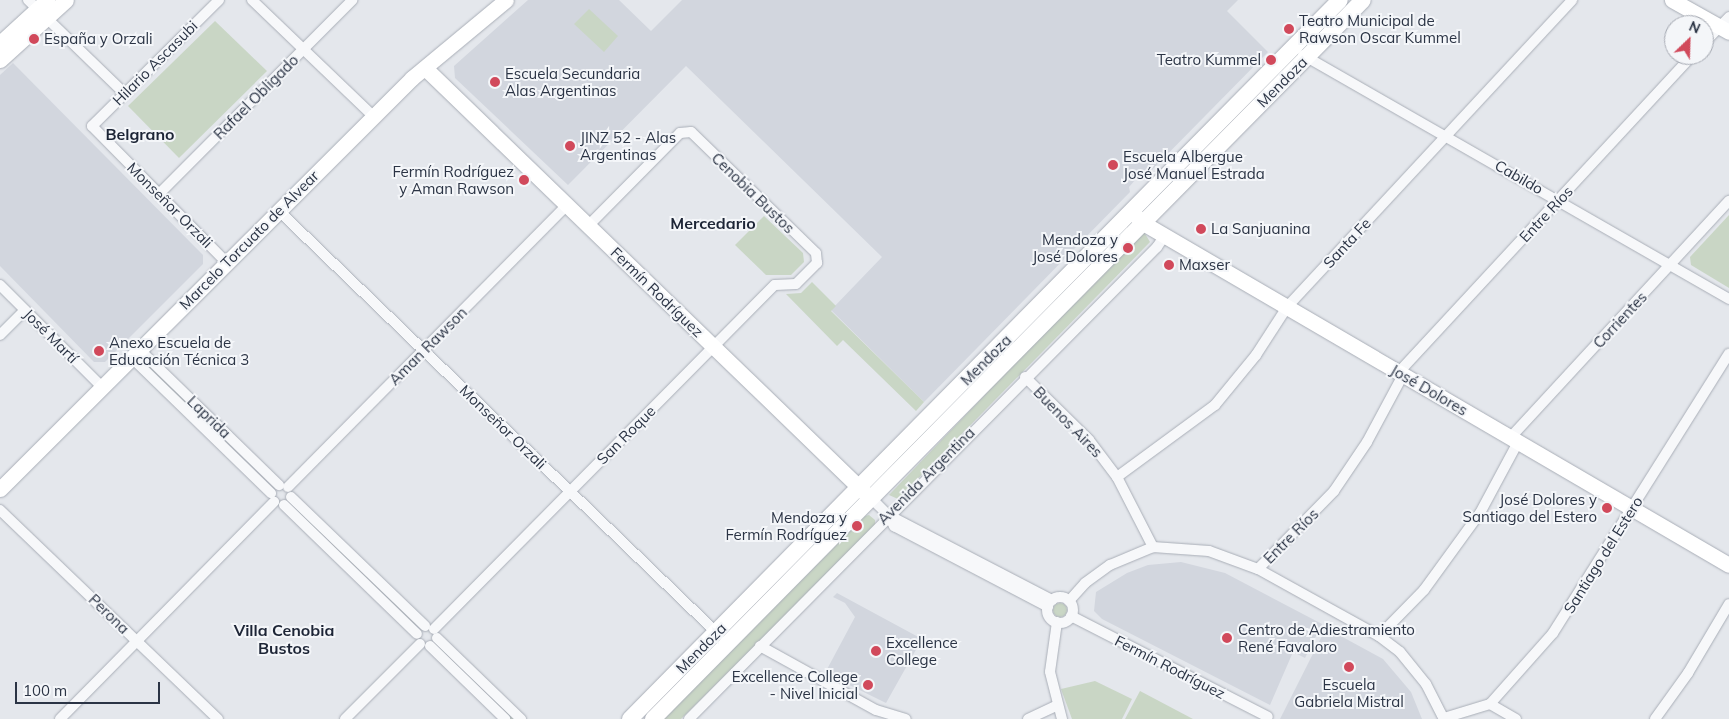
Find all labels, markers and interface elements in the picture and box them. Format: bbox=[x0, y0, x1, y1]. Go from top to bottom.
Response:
place label: Teatro Municipal de Rawson Oscar Kummel bbox=[1299, 11, 1461, 46]
north arrow bbox=[1664, 15, 1714, 65]
street label: Hilario Ascasubi bbox=[109, 17, 201, 109]
text: N bbox=[1686, 17, 1703, 38]
marker: Teatro Municipal de Rawson Oscar Kummel bbox=[1283, 23, 1295, 35]
place label: España y Orzali bbox=[44, 30, 153, 48]
marker: España y Orzali bbox=[28, 33, 40, 45]
street label: Rafael Obligado bbox=[210, 51, 302, 143]
place label: Teatro Kummel bbox=[1157, 51, 1261, 69]
street label: Mendoza bbox=[1253, 53, 1311, 111]
marker: Teatro Kummel bbox=[1265, 54, 1277, 66]
place label: Escuela Secundaria Alas Argentinas bbox=[505, 64, 640, 99]
marker: Escuela Secundaria Alas Argentinas bbox=[489, 76, 501, 88]
district label: Belgrano bbox=[105, 124, 175, 144]
place label: JINZ 52 - Alas Argentinas bbox=[580, 128, 676, 163]
marker: JINZ 52 - Alas Argentinas bbox=[564, 140, 576, 152]
place label: Escuela Albergue José Manuel Estrada bbox=[1123, 147, 1265, 182]
street label: Cenobia Bustos bbox=[708, 149, 798, 237]
street label: Cabildo bbox=[1492, 156, 1546, 198]
street label: Monseñor Orzali bbox=[124, 159, 216, 251]
marker: Escuela Albergue José Manuel Estrada bbox=[1107, 159, 1119, 171]
place label: Fermín Rodríguez y Aman Rawson bbox=[392, 162, 514, 197]
street label: Marcelo Torcuato de Alvear bbox=[176, 167, 322, 313]
marker: Fermín Rodríguez y Aman Rawson bbox=[518, 174, 530, 186]
street label: Entre Ríos bbox=[1515, 182, 1577, 246]
district label: Mercedario bbox=[670, 213, 756, 233]
street label: Santa Fe bbox=[1319, 214, 1375, 272]
place label: La Sanjuanina bbox=[1211, 220, 1311, 238]
marker: La Sanjuanina bbox=[1195, 223, 1207, 235]
place label: Mendoza y José Dolores bbox=[1032, 230, 1118, 265]
marker: Mendoza y José Dolores bbox=[1122, 242, 1134, 254]
street label: Fermín Rodríguez bbox=[607, 243, 707, 341]
place label: Maxser bbox=[1179, 256, 1230, 274]
marker: Maxser bbox=[1163, 259, 1175, 271]
street label: Corrientes bbox=[1589, 288, 1651, 352]
street label: Aman Rawson bbox=[385, 303, 471, 389]
street label: José Martí bbox=[20, 305, 82, 367]
street label: Mendoza bbox=[957, 331, 1015, 389]
place label: Anexo Escuela de Educación Técnica 3 bbox=[109, 333, 249, 368]
marker: Anexo Escuela de Educación Técnica 3 bbox=[93, 345, 105, 357]
street label: José Dolores bbox=[1387, 361, 1471, 419]
street label: Monseñor Orzali bbox=[456, 381, 550, 473]
street label: Buenos Aires bbox=[1030, 383, 1106, 461]
street label: Laprida bbox=[184, 392, 234, 442]
street label: San Roque bbox=[593, 402, 659, 468]
street label: Avenida Argentina bbox=[874, 424, 978, 528]
place label: José Dolores y Santiago del Estero bbox=[1463, 490, 1597, 525]
street label: Santiago del Estero bbox=[1560, 493, 1646, 617]
marker: José Dolores y Santiago del Estero bbox=[1601, 502, 1613, 514]
street label: Entre Ríos bbox=[1260, 505, 1322, 567]
place label: Mendoza y Fermín Rodríguez bbox=[725, 508, 847, 543]
marker: Mendoza y Fermín Rodríguez bbox=[851, 520, 863, 532]
street label: Perona bbox=[85, 590, 133, 638]
street label: Mendoza bbox=[672, 619, 730, 677]
district label: Villa Cenobia Bustos bbox=[234, 620, 334, 658]
place label: Centro de Adiestramiento René Favaloro bbox=[1238, 620, 1415, 655]
street label: Fermín Rodríguez bbox=[1112, 631, 1228, 703]
marker: Centro de Adiestramiento René Favaloro bbox=[1220, 631, 1234, 645]
place label: Excellence College bbox=[886, 633, 958, 668]
marker: Excellence College bbox=[870, 645, 882, 657]
marker: Escuela Gabriela Mistral bbox=[1343, 661, 1355, 673]
place label: Excellence College - Nivel Inicial bbox=[732, 667, 858, 702]
scale bar bbox=[18, 672, 162, 704]
place label: Escuela Gabriela Mistral bbox=[1294, 675, 1404, 710]
marker: Excellence College - Nivel Inicial bbox=[862, 679, 874, 691]
text: 100 m bbox=[23, 681, 67, 700]

